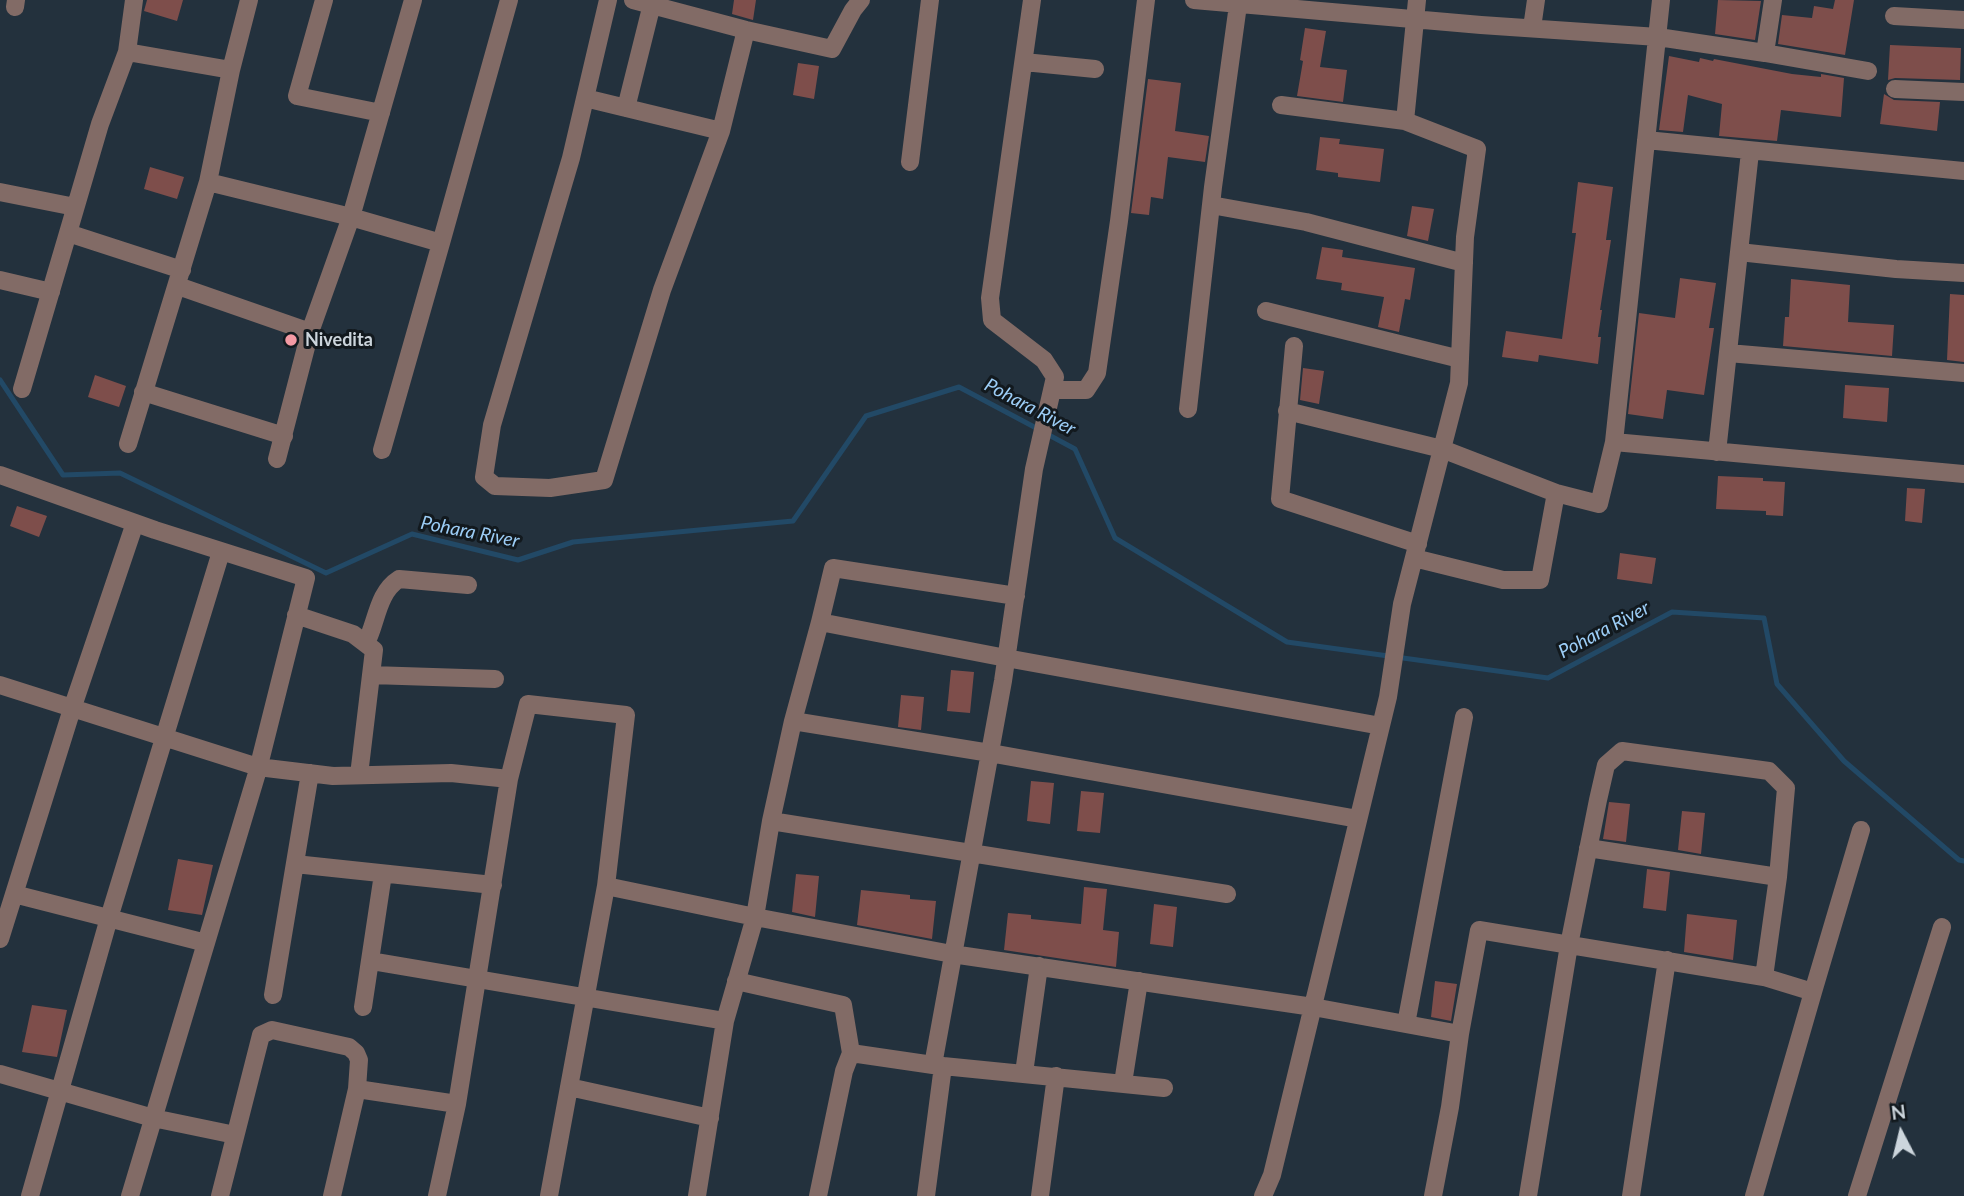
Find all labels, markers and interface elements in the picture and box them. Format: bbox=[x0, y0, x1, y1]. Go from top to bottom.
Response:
place label: Nivedita bbox=[305, 329, 373, 351]
marker: Nivedita bbox=[283, 332, 299, 348]
water label: Pohara River bbox=[981, 374, 1079, 440]
water label: Pohara River bbox=[419, 511, 521, 553]
water label: Pohara River bbox=[1555, 597, 1653, 663]
north arrow bbox=[1866, 1098, 1936, 1168]
text: N bbox=[1890, 1099, 1907, 1124]

